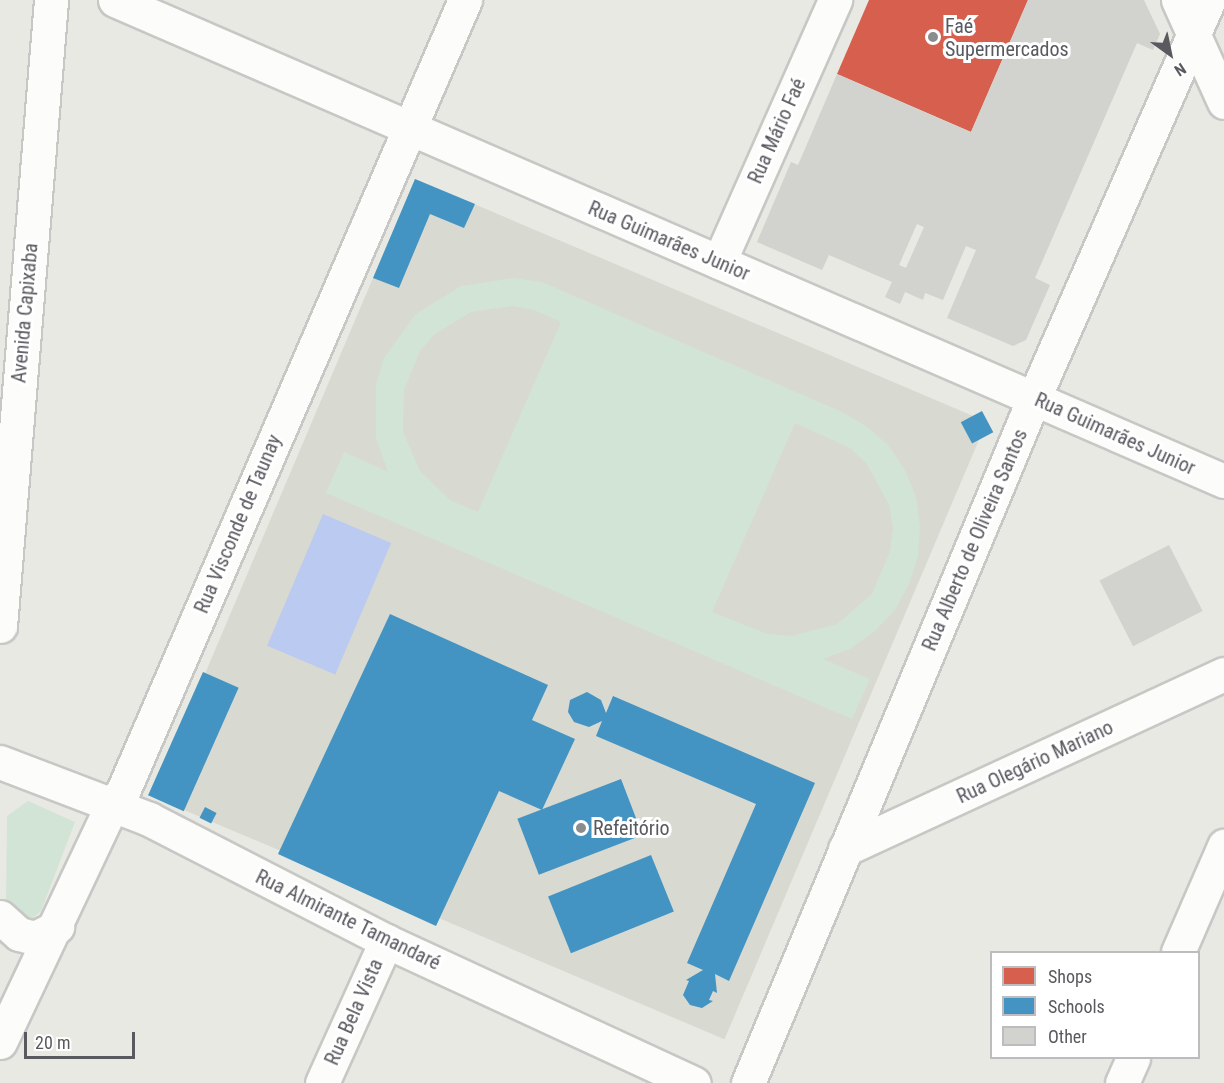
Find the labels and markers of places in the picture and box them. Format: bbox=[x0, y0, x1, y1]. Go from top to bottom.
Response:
place label: Faé Supermercados bbox=[945, 14, 1069, 61]
marker: Faé Supermercados bbox=[926, 30, 940, 44]
place label: Refeitório bbox=[593, 816, 670, 840]
marker: Refeitório bbox=[574, 821, 588, 835]

